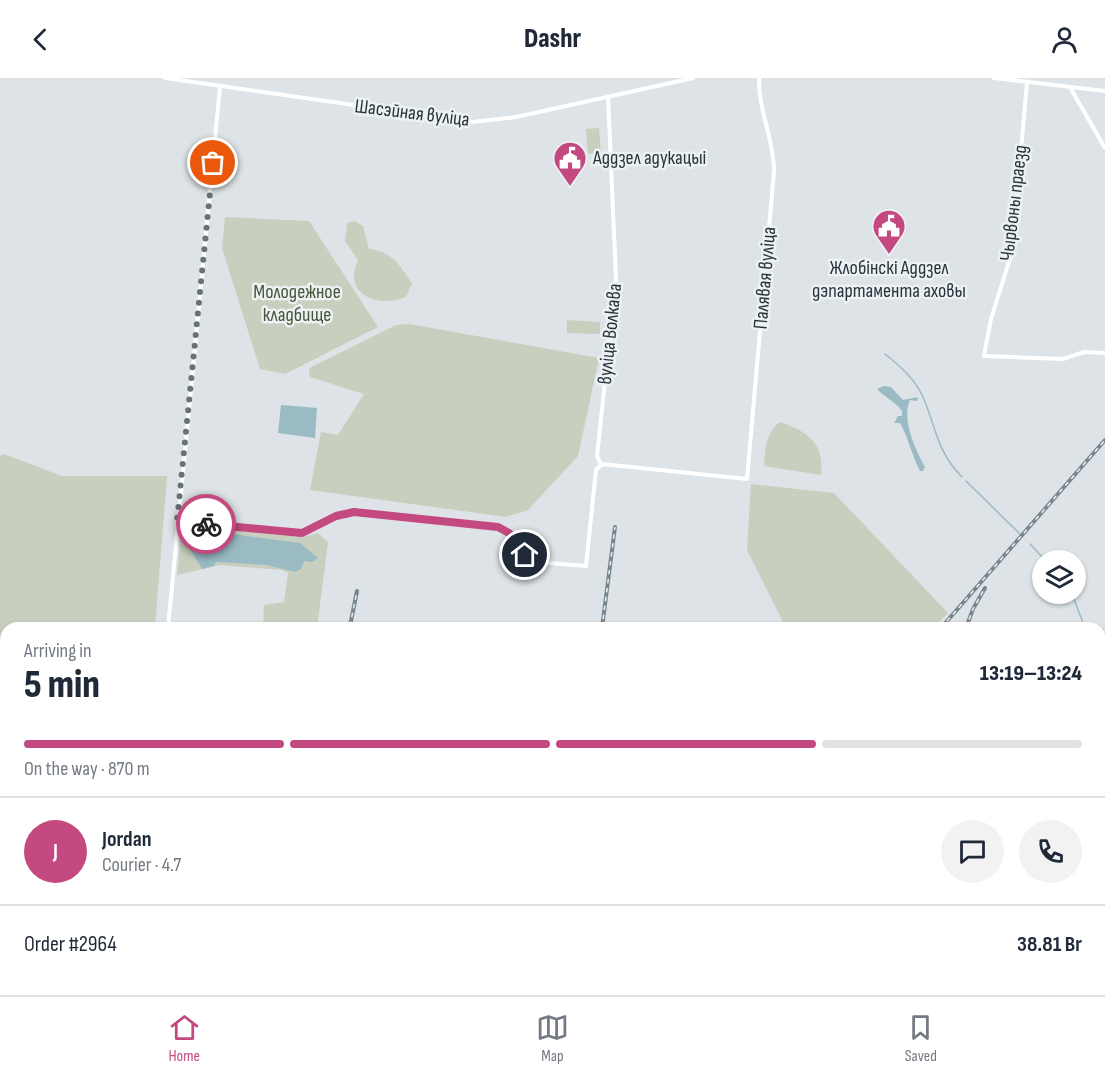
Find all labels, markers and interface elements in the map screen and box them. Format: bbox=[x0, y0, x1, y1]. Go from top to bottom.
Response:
icon: back bbox=[24, 23, 57, 56]
text: Dashr bbox=[524, 23, 581, 55]
icon: person bbox=[1048, 23, 1081, 56]
street label: Шасэйная вуліца bbox=[353, 94, 471, 132]
pin bbox=[187, 137, 238, 188]
public building icon: Аддзел адукацыі bbox=[552, 140, 588, 187]
street label: Чырвоны праезд bbox=[995, 143, 1033, 263]
icon: bag bbox=[196, 146, 229, 179]
place label: Аддзел адукацыі bbox=[592, 146, 706, 170]
public building icon: Жлобінскі Аддзел дэпартамента аховы bbox=[871, 208, 907, 255]
street label: Палявая вуліца bbox=[749, 226, 781, 330]
place label: Жлобінскі Аддзел дэпартамента аховы bbox=[812, 256, 966, 303]
park label: Молодежное кладбище bbox=[253, 280, 341, 327]
street label: вуліца Волкава bbox=[593, 282, 627, 386]
courier bbox=[176, 494, 236, 554]
icon: bike bbox=[190, 508, 223, 541]
pin bbox=[499, 529, 550, 580]
icon: home bbox=[508, 538, 541, 571]
map controls bbox=[1032, 550, 1086, 604]
button: layers bbox=[1032, 550, 1086, 604]
text: Arriving in bbox=[24, 639, 92, 663]
text: 13:19–13:24 bbox=[980, 660, 1082, 687]
text: 5 min bbox=[24, 662, 100, 709]
text: On the way · 870 m bbox=[24, 757, 150, 781]
button: chat bbox=[941, 820, 1004, 883]
button: phone bbox=[1019, 820, 1082, 883]
text: Jordan bbox=[102, 826, 151, 853]
text: J bbox=[53, 838, 58, 865]
text: Courier · 4.7 bbox=[102, 853, 181, 877]
text: Order #2964 bbox=[24, 931, 117, 958]
text: 38.81 Br bbox=[1017, 931, 1082, 958]
tab: Home bbox=[168, 1011, 201, 1066]
tab: Map bbox=[536, 1011, 569, 1066]
tab: Saved bbox=[904, 1011, 937, 1066]

